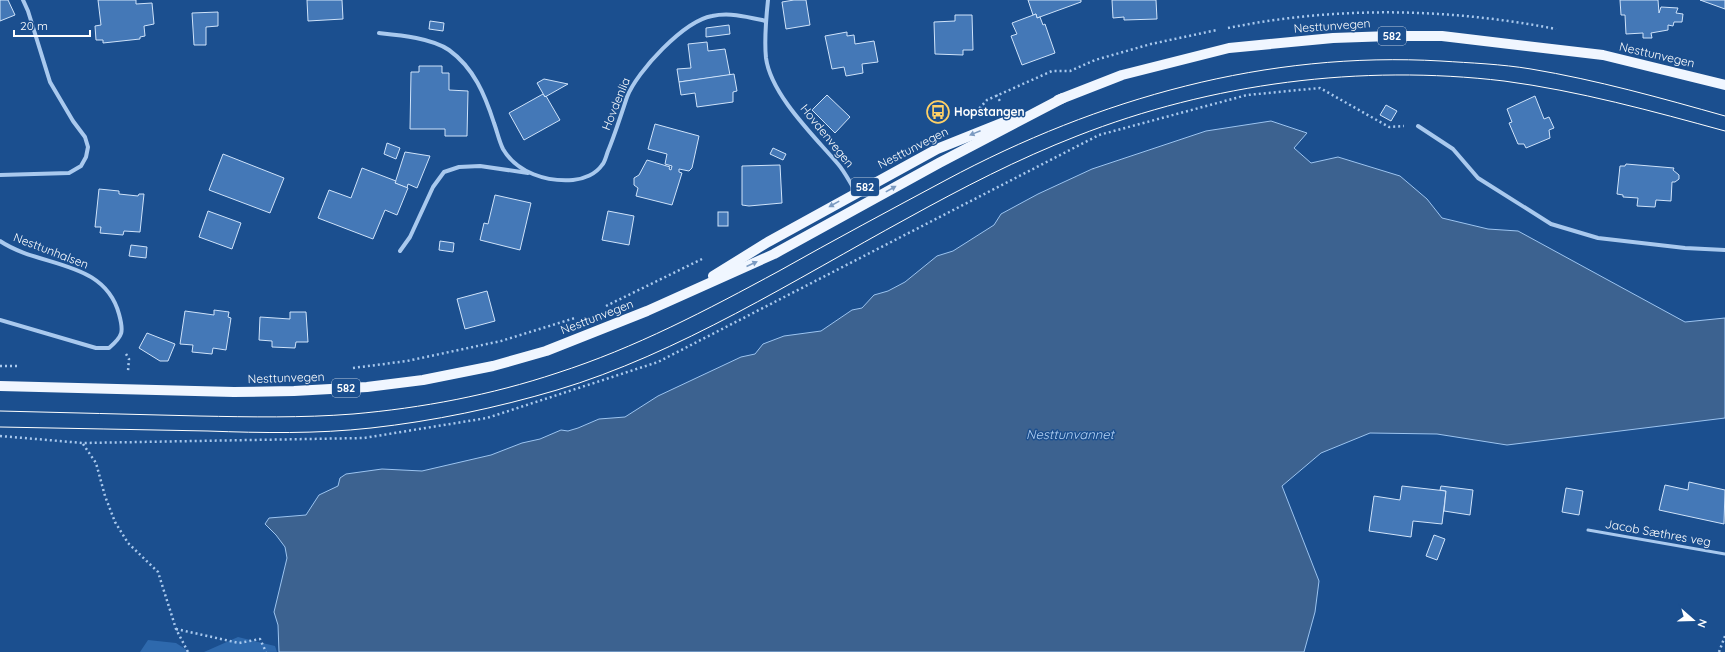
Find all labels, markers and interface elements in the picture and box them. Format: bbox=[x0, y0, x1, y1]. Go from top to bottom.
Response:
scale bar bbox=[14, 12, 90, 38]
street label: Nesttunvegen bbox=[1293, 15, 1371, 36]
text: 20 m bbox=[20, 18, 48, 33]
road number: 582 bbox=[1378, 27, 1406, 45]
street label: Nesttunvegen bbox=[1618, 39, 1696, 70]
street label: Hovdenlia bbox=[598, 75, 633, 132]
bus stop icon: Hopstangen bbox=[925, 99, 951, 125]
street label: Hovdenvegen bbox=[797, 101, 857, 170]
place label: Hopstangen bbox=[954, 104, 1025, 119]
street label: Nesttunvegen bbox=[875, 123, 950, 172]
one-way arrow bbox=[969, 131, 981, 137]
road number: 582 bbox=[851, 178, 879, 196]
one-way arrow bbox=[885, 186, 897, 193]
one-way arrow bbox=[829, 201, 840, 208]
street label: Nesttunhalsen bbox=[11, 229, 91, 272]
one-way arrow bbox=[746, 261, 757, 267]
street label: Nesttunvegen bbox=[558, 296, 635, 337]
street label: Nesttunvegen bbox=[247, 369, 325, 386]
road number: 582 bbox=[332, 379, 360, 397]
water label: Nesttunvannet bbox=[1026, 426, 1116, 442]
street label: Jacob Sæthres veg bbox=[1604, 516, 1712, 549]
north arrow bbox=[1673, 600, 1713, 640]
text: N bbox=[1694, 617, 1710, 630]

